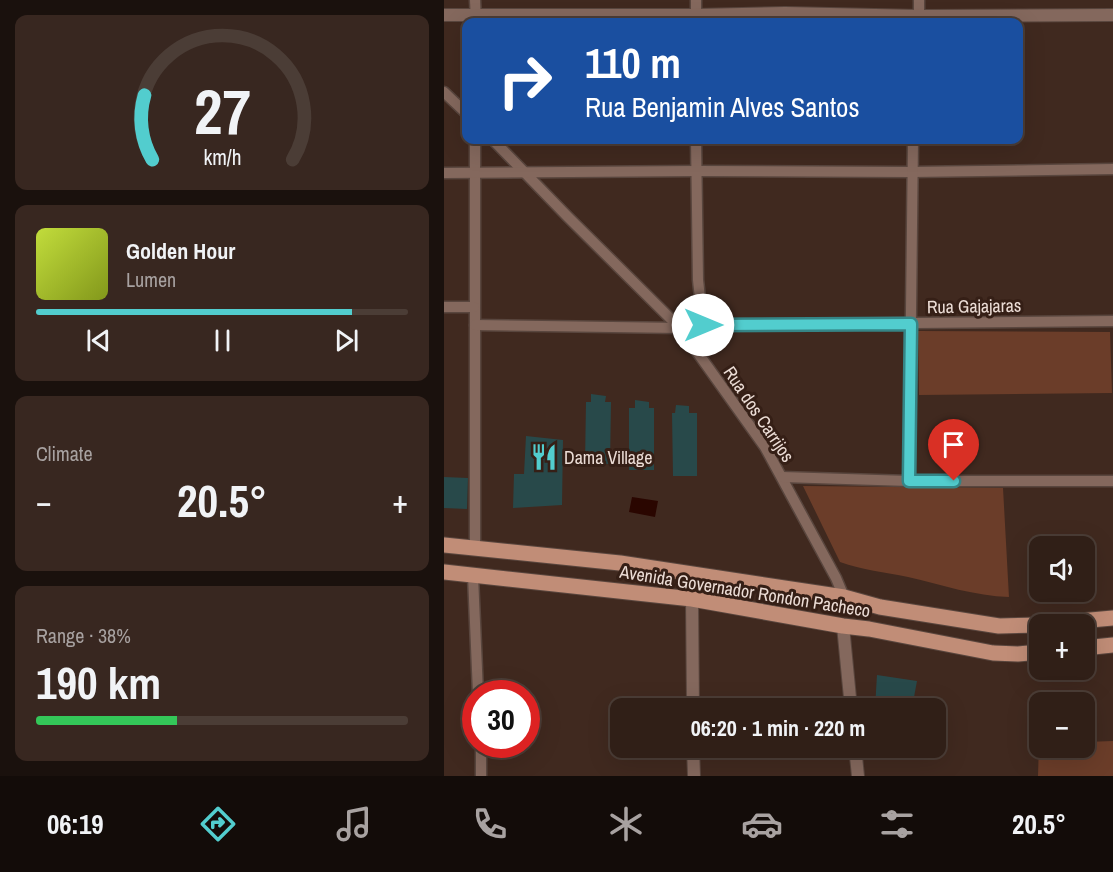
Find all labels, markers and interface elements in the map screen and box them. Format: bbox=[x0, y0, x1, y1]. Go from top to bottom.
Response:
text: 110 m bbox=[585, 35, 681, 91]
icon: right bbox=[486, 42, 564, 120]
text: 27 bbox=[194, 69, 250, 153]
text: Rua Benjamin Alves Santos bbox=[585, 89, 859, 125]
text: km/h bbox=[203, 143, 241, 172]
text: Golden Hour bbox=[126, 236, 235, 266]
text: Lumen bbox=[126, 266, 176, 293]
position arrow bbox=[671, 293, 735, 357]
street label: Rua Gajajaras bbox=[927, 293, 1021, 319]
icon: previous bbox=[82, 324, 115, 357]
icon: pause bbox=[206, 324, 239, 357]
icon: next bbox=[330, 324, 363, 357]
street label: Rua dos Carrijos bbox=[718, 361, 800, 467]
pin bbox=[928, 419, 979, 481]
icon: arrive bbox=[937, 428, 970, 461]
text: Climate bbox=[36, 440, 93, 467]
restaurant icon: Dama Village bbox=[529, 442, 559, 472]
place label: Dama Village bbox=[564, 445, 652, 470]
text: 20.5° bbox=[177, 470, 267, 531]
text: − bbox=[36, 479, 52, 523]
text: + bbox=[392, 479, 408, 523]
map controls bbox=[1029, 536, 1095, 758]
button: sound bbox=[1029, 536, 1095, 602]
street label: Avenida Governador Rondon Pacheco bbox=[617, 559, 872, 623]
button: + bbox=[1029, 614, 1095, 680]
text: Range · 38% bbox=[36, 622, 131, 649]
text: 190 km bbox=[36, 652, 161, 713]
speed limit sign: 30 bbox=[462, 680, 540, 758]
button: − bbox=[1029, 692, 1095, 758]
text: 06:20 · 1 min · 220 m bbox=[691, 713, 865, 743]
icon: directions bbox=[197, 803, 239, 845]
icon: music bbox=[333, 803, 375, 845]
icon: phone bbox=[469, 803, 511, 845]
icon: climate bbox=[605, 803, 647, 845]
icon: car bbox=[741, 803, 783, 845]
icon: filters bbox=[876, 803, 918, 845]
text: 06:19 bbox=[47, 806, 104, 842]
text: 20.5° bbox=[1012, 806, 1066, 842]

